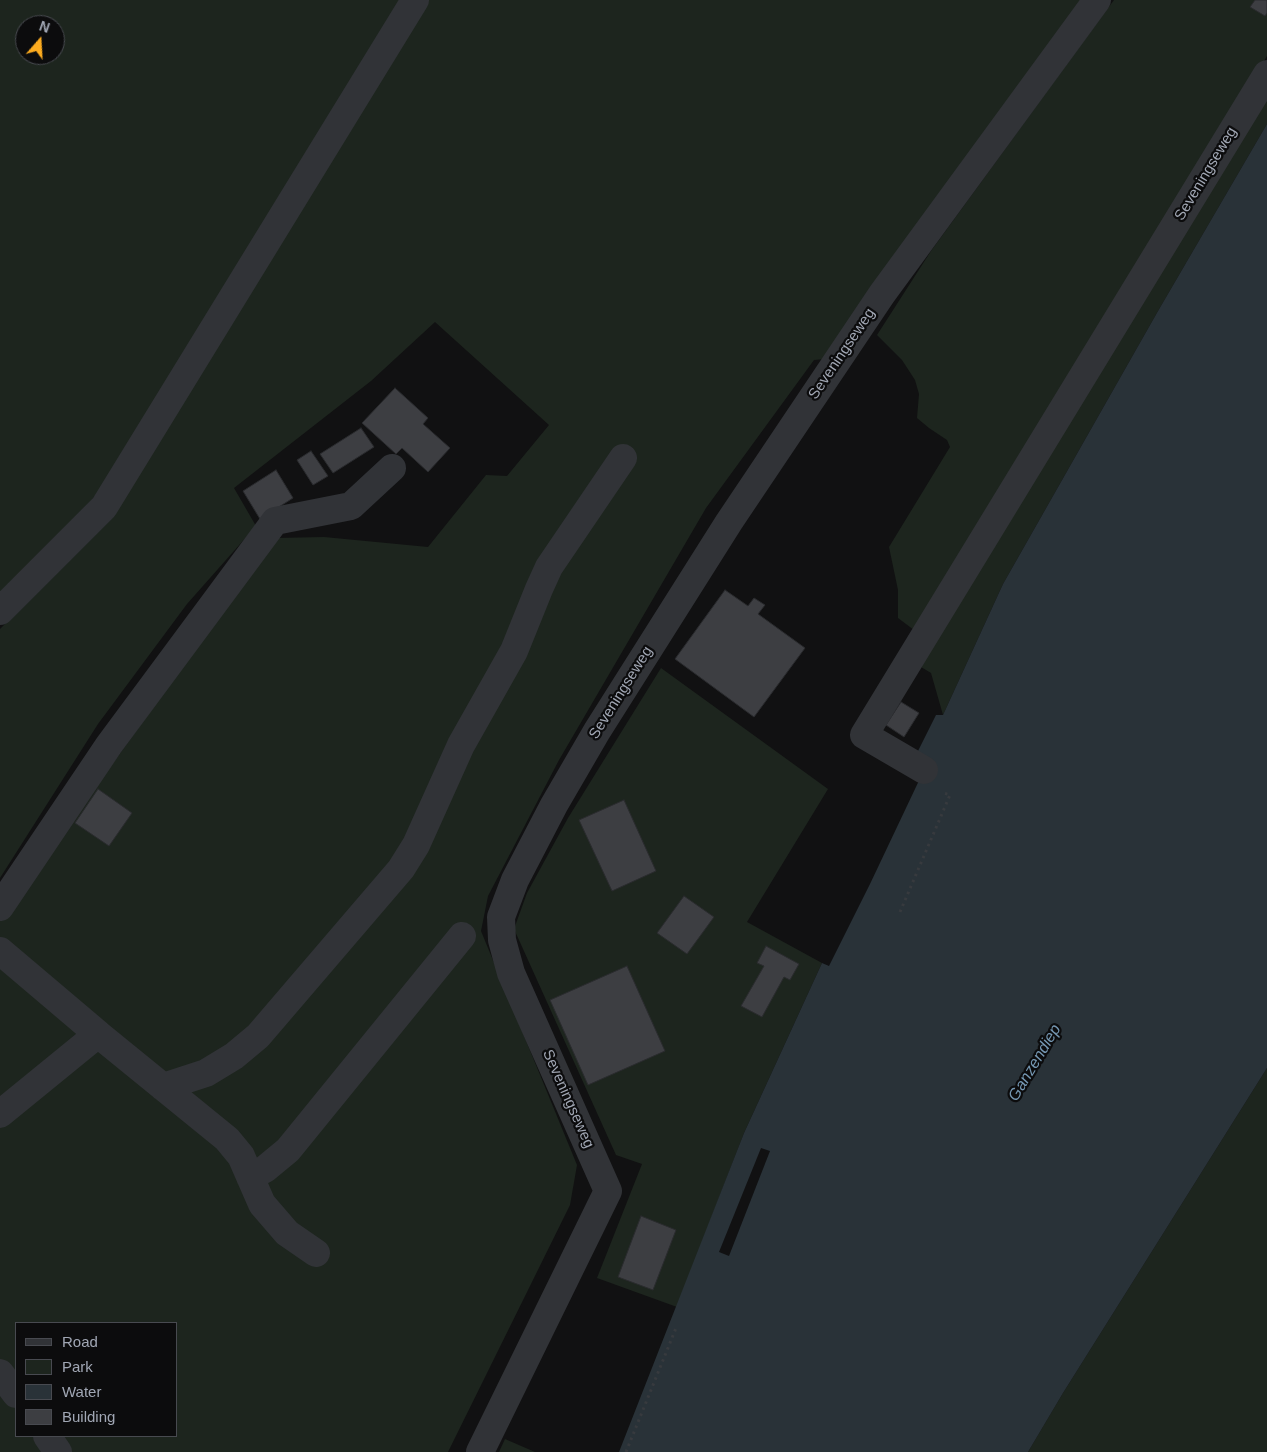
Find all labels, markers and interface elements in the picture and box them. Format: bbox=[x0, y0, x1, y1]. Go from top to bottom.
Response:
north arrow bbox=[15, 15, 65, 65]
text: N bbox=[37, 18, 52, 36]
street label: Seveningseweg bbox=[1171, 124, 1241, 224]
street label: Seveningseweg bbox=[805, 305, 879, 403]
street label: Seveningseweg bbox=[585, 643, 657, 743]
water label: Ganzendiep bbox=[1005, 1021, 1065, 1105]
street label: Seveningseweg bbox=[538, 1047, 598, 1151]
legend bbox=[15, 1322, 178, 1437]
text: Road bbox=[62, 1333, 98, 1350]
text: Park bbox=[62, 1358, 93, 1375]
text: Water bbox=[62, 1383, 101, 1400]
text: Building bbox=[62, 1408, 115, 1425]

